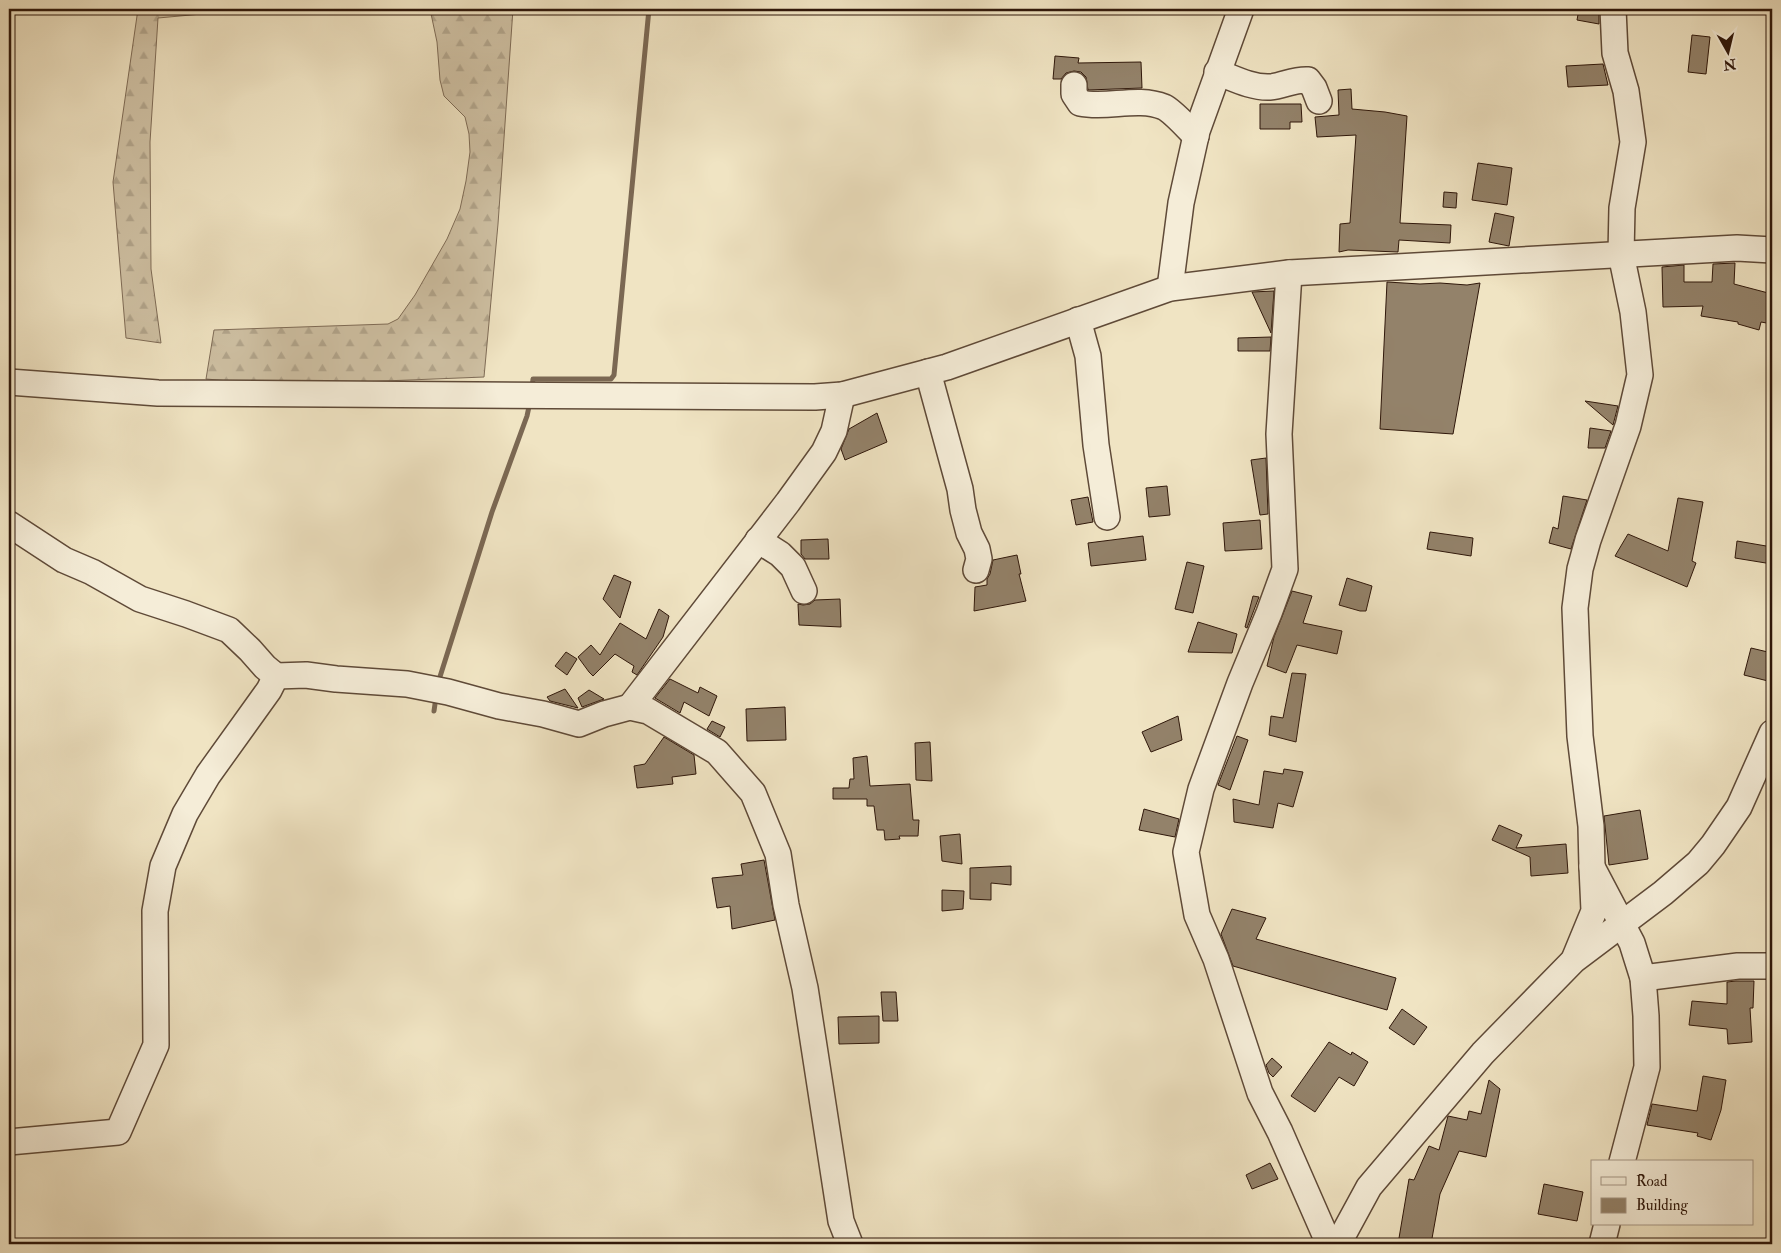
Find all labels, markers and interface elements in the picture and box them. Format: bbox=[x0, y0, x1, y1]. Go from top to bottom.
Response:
north arrow bbox=[1704, 28, 1754, 78]
text: N bbox=[1722, 55, 1738, 74]
legend bbox=[1591, 1160, 1754, 1226]
text: Road bbox=[1636, 1172, 1668, 1191]
text: Building bbox=[1636, 1196, 1688, 1215]

